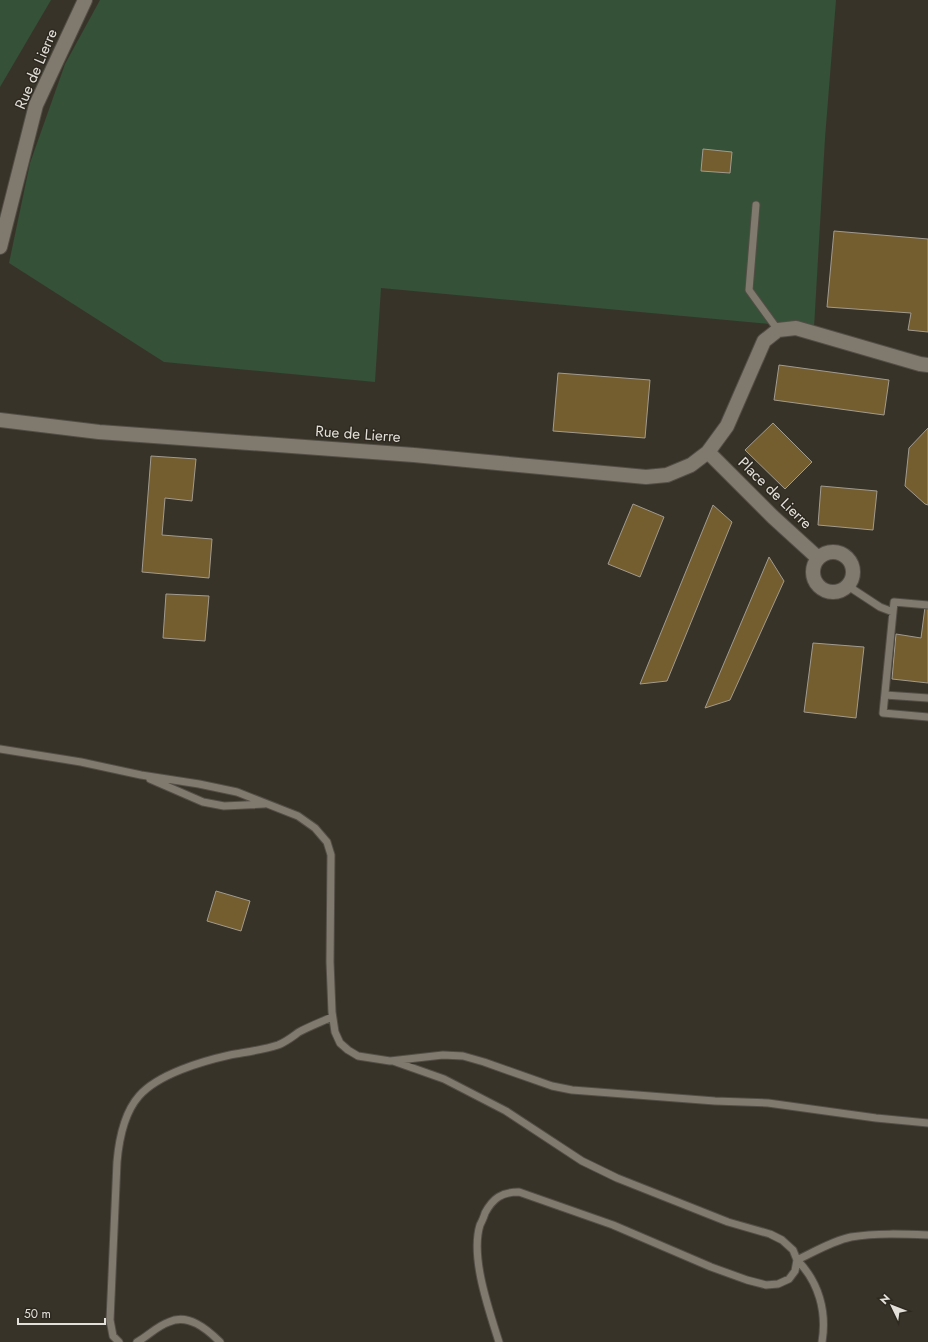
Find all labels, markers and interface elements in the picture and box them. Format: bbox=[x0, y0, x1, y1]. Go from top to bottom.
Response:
street label: Rue de Lierre bbox=[9, 25, 63, 113]
street label: Rue de Lierre bbox=[315, 420, 402, 448]
street label: Place de Lierre bbox=[733, 452, 817, 534]
north arrow bbox=[872, 1286, 912, 1326]
text: N bbox=[876, 1291, 894, 1308]
scale bar bbox=[18, 1300, 105, 1326]
text: 50 m bbox=[24, 1305, 51, 1323]

